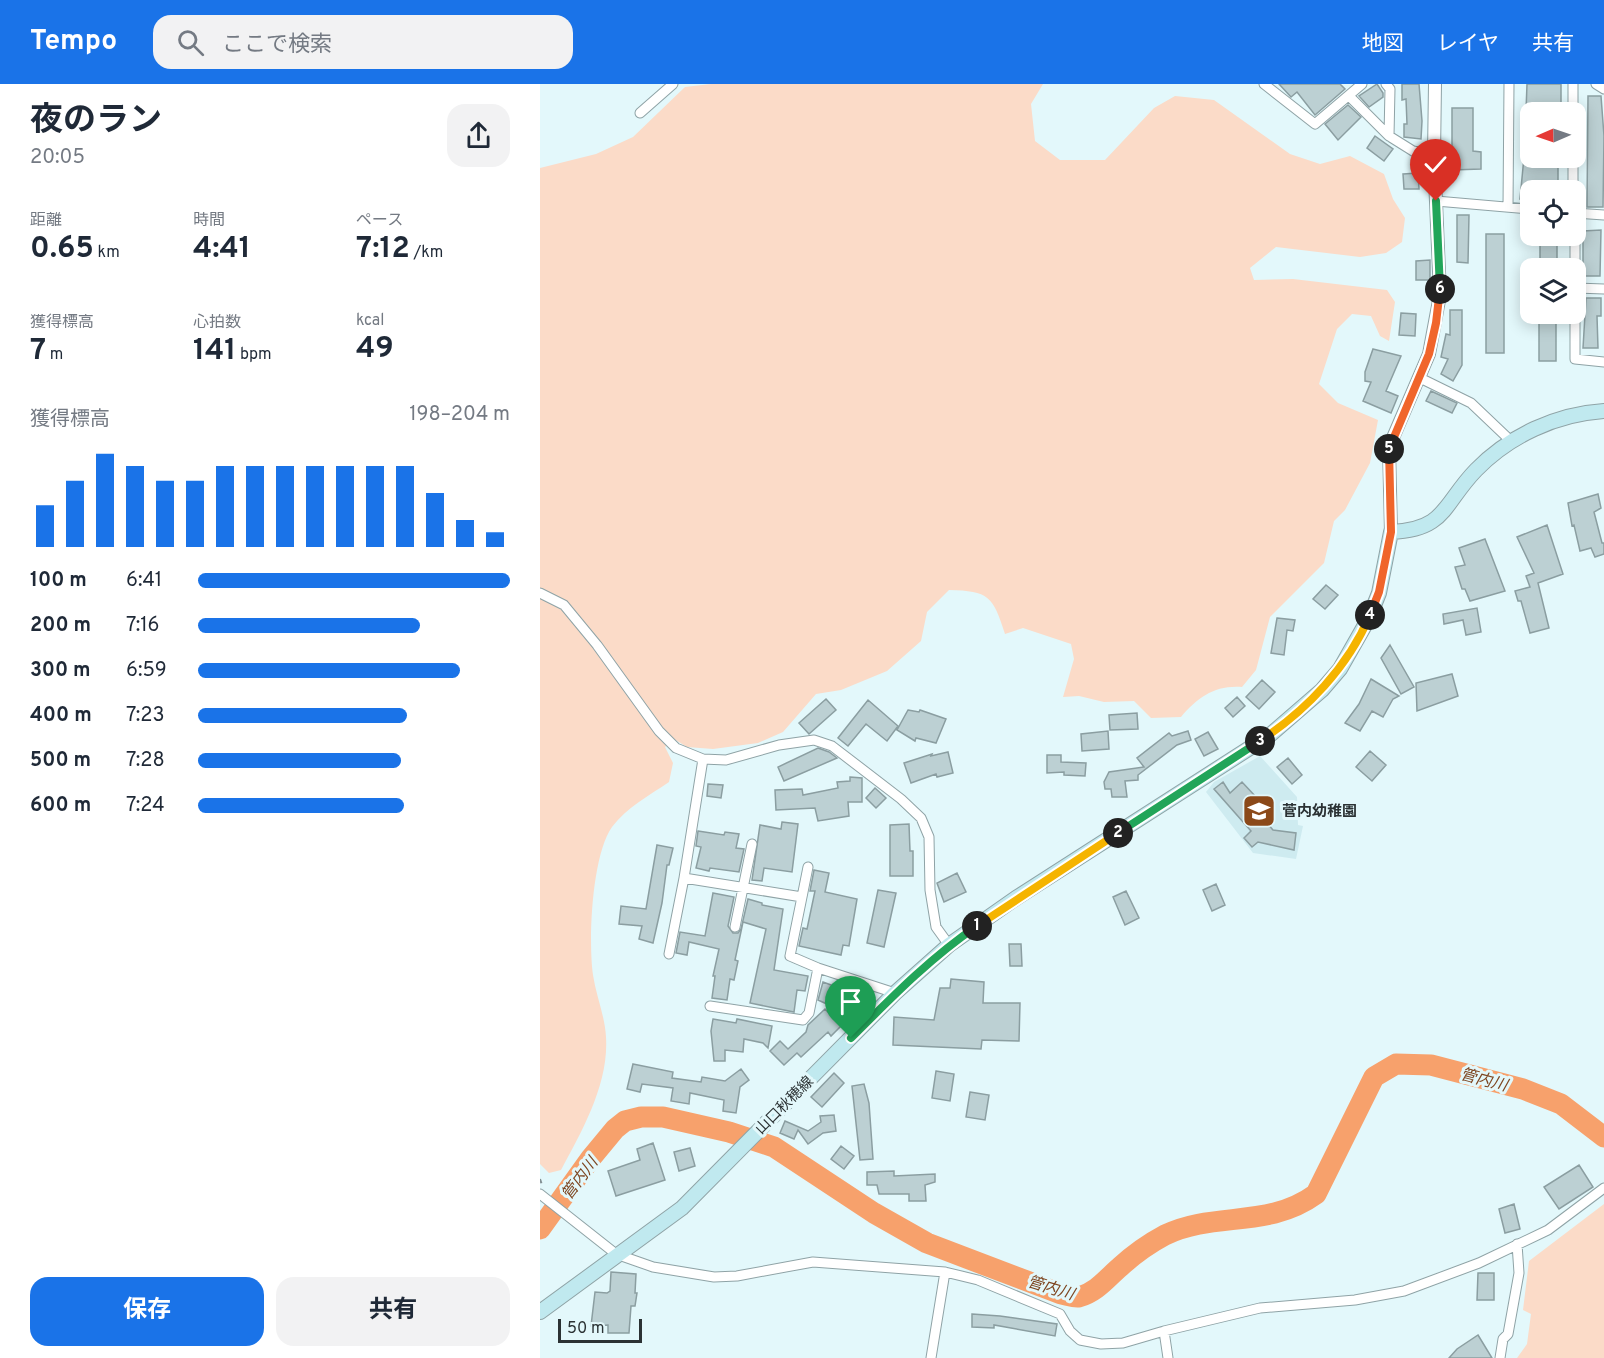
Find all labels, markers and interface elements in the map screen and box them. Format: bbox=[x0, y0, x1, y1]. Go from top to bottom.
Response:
search box bbox=[153, 15, 573, 69]
text: Tempo bbox=[30, 24, 117, 60]
icon: search bbox=[174, 26, 207, 59]
text: 地図 bbox=[1362, 31, 1404, 58]
text: レイヤ bbox=[1437, 31, 1499, 58]
text: 共有 bbox=[1532, 31, 1574, 58]
text: ここで検索 bbox=[222, 32, 332, 59]
text: 夜のラン bbox=[30, 101, 162, 143]
north arrow bbox=[1520, 102, 1586, 168]
map controls bbox=[1520, 102, 1586, 324]
button: share bbox=[447, 104, 510, 167]
pin bbox=[1410, 139, 1461, 201]
text: 20:05 bbox=[30, 145, 85, 171]
icon: check bbox=[1419, 148, 1452, 181]
button: locate bbox=[1520, 180, 1586, 246]
text: 距離 bbox=[30, 211, 62, 231]
text: 時間 bbox=[193, 211, 225, 231]
text: ペース bbox=[356, 211, 403, 231]
text: 0.65 bbox=[30, 231, 94, 268]
text: 4:41 bbox=[193, 231, 251, 268]
text: 7:12 bbox=[356, 231, 410, 268]
text: km bbox=[94, 243, 120, 263]
text: /km bbox=[410, 243, 443, 263]
button: layers bbox=[1520, 258, 1586, 324]
pin: 6 bbox=[1425, 274, 1455, 304]
text: 6 bbox=[1435, 279, 1445, 299]
text: kcal bbox=[356, 311, 384, 331]
text: 獲得標高 bbox=[30, 313, 94, 333]
text: 心拍数 bbox=[193, 313, 241, 333]
text: 49 bbox=[356, 331, 394, 368]
text: 7 bbox=[30, 333, 46, 370]
text: 141 bbox=[193, 333, 236, 370]
text: m bbox=[46, 345, 63, 365]
text: bpm bbox=[236, 345, 272, 365]
text: 198–204 m bbox=[409, 402, 510, 428]
text: 獲得標高 bbox=[30, 407, 110, 433]
pin: 5 bbox=[1374, 434, 1404, 464]
text: 5 bbox=[1384, 439, 1394, 459]
text: 100 m bbox=[30, 568, 87, 594]
text: 6:41 bbox=[126, 568, 162, 594]
pin: 4 bbox=[1355, 600, 1385, 630]
text: 4 bbox=[1365, 605, 1375, 625]
text: 200 m bbox=[30, 613, 91, 639]
text: 7:16 bbox=[126, 613, 160, 639]
text: 300 m bbox=[30, 658, 91, 684]
text: 6:59 bbox=[126, 658, 167, 684]
text: 400 m bbox=[30, 703, 92, 729]
text: 7:23 bbox=[126, 703, 164, 729]
pin: 3 bbox=[1245, 726, 1275, 756]
text: 3 bbox=[1255, 731, 1265, 751]
text: 500 m bbox=[30, 748, 91, 774]
text: 7:28 bbox=[126, 748, 165, 774]
text: 600 m bbox=[30, 793, 91, 819]
text: 7:24 bbox=[126, 793, 165, 819]
school or university icon: 菅内幼稚園 bbox=[1241, 793, 1277, 829]
place label: 菅内幼稚園 bbox=[1282, 803, 1357, 822]
pin: 2 bbox=[1103, 818, 1133, 848]
text: 2 bbox=[1113, 823, 1123, 843]
pin: 1 bbox=[962, 911, 992, 941]
text: 1 bbox=[974, 916, 980, 936]
pin bbox=[825, 976, 876, 1038]
icon: arrive bbox=[834, 985, 867, 1018]
water label: 管内川 bbox=[1458, 1065, 1511, 1097]
street label: 山口秋穂線 bbox=[752, 1073, 818, 1139]
water label: 管内川 bbox=[558, 1152, 604, 1204]
water label: 管内川 bbox=[1025, 1272, 1078, 1306]
button: 保存 bbox=[30, 1277, 264, 1346]
button: 共有 bbox=[276, 1277, 510, 1346]
scale bar bbox=[558, 1316, 642, 1344]
text: 50 m bbox=[567, 1319, 605, 1339]

